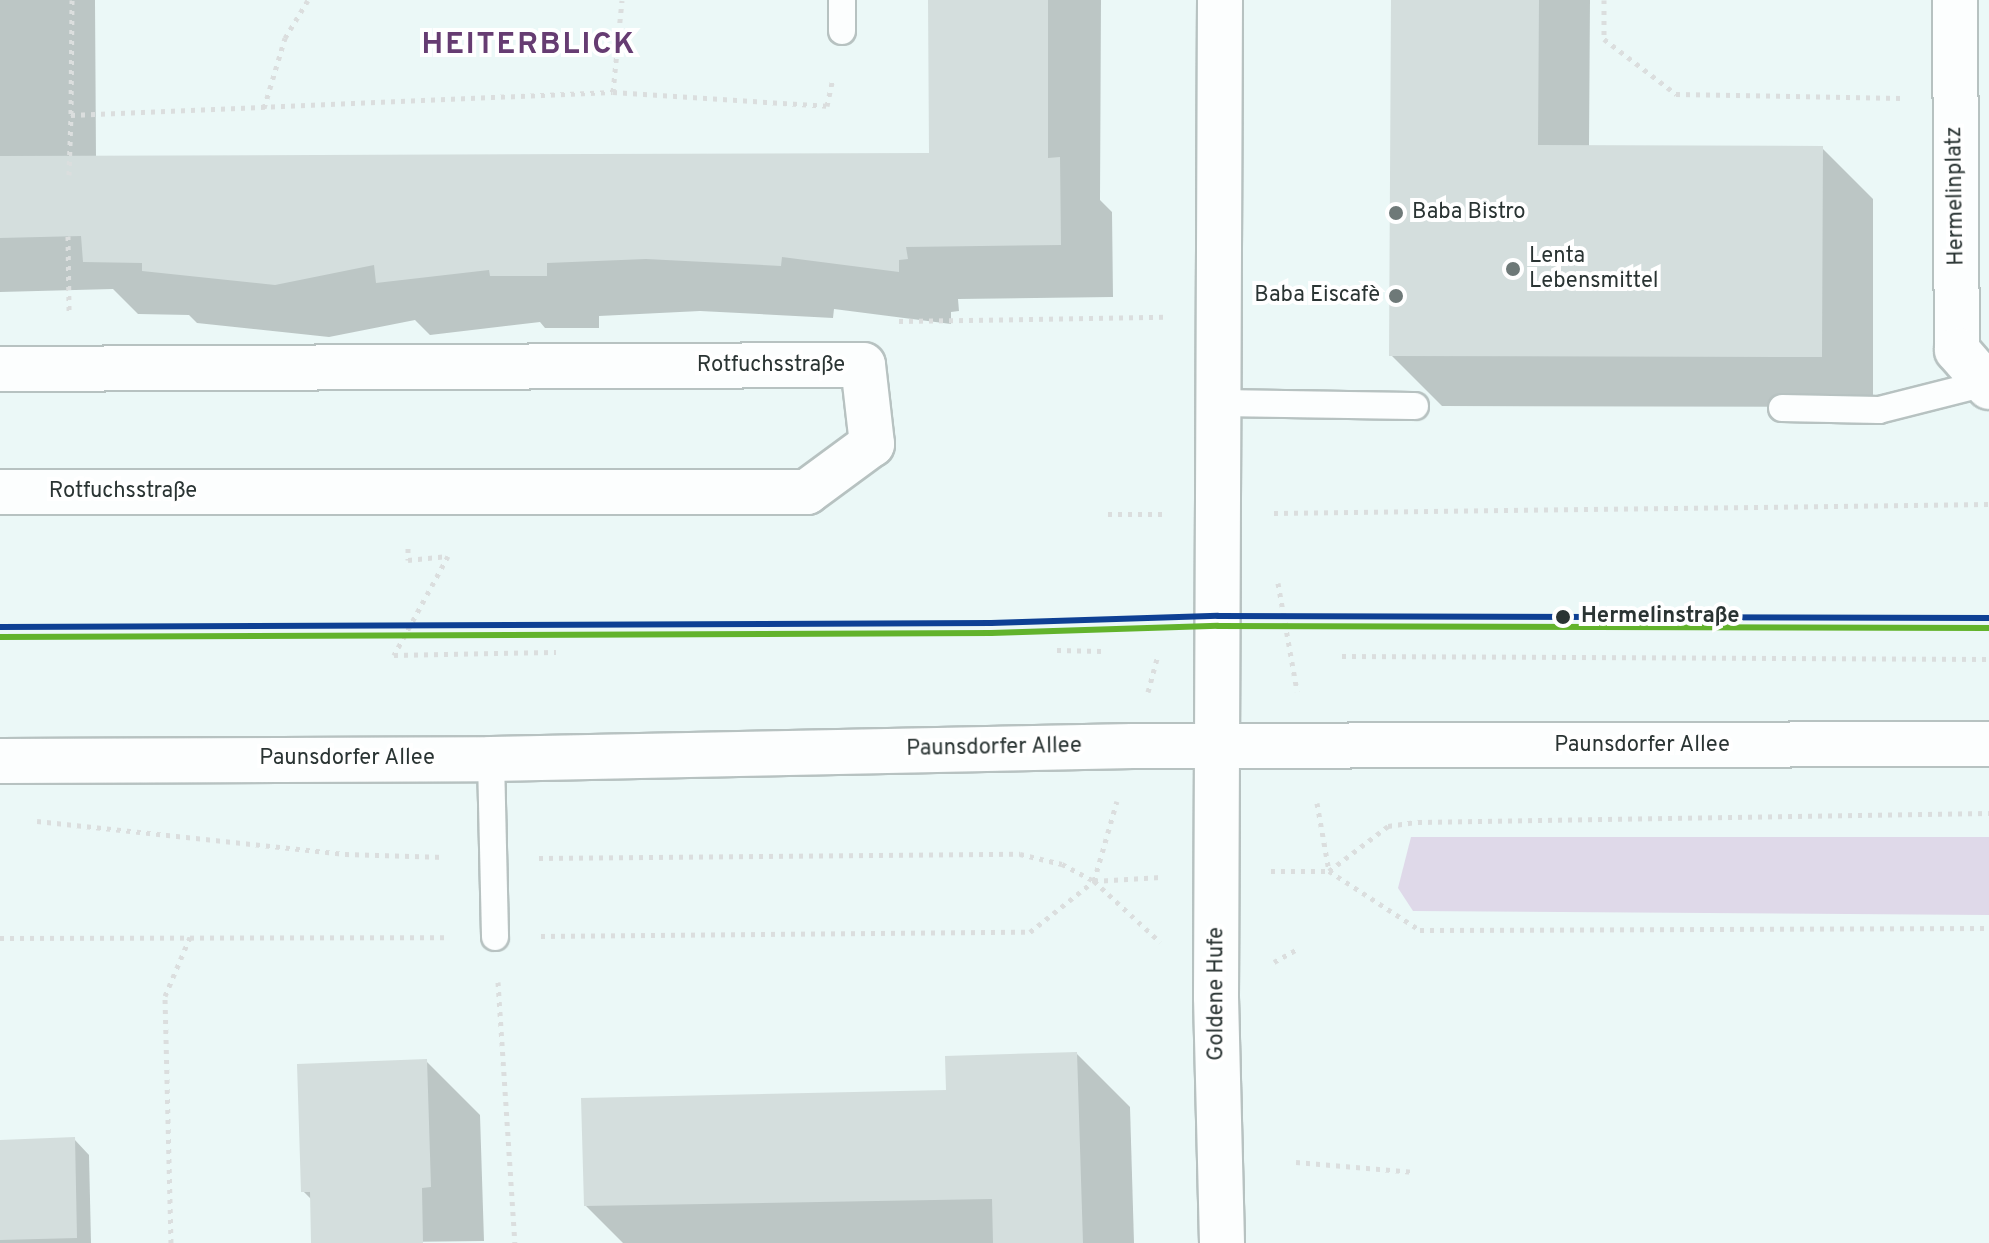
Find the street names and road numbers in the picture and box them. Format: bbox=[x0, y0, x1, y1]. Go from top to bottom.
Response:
street label: Hermelinplatz bbox=[1942, 126, 1970, 266]
street label: Rotfuchsstraße bbox=[697, 353, 845, 379]
street label: Rotfuchsstraße bbox=[49, 479, 197, 505]
street label: Paunsdorfer Allee bbox=[906, 733, 1082, 763]
street label: Paunsdorfer Allee bbox=[1554, 733, 1730, 759]
street label: Paunsdorfer Allee bbox=[259, 746, 435, 772]
street label: Goldene Hufe bbox=[1204, 927, 1230, 1061]

